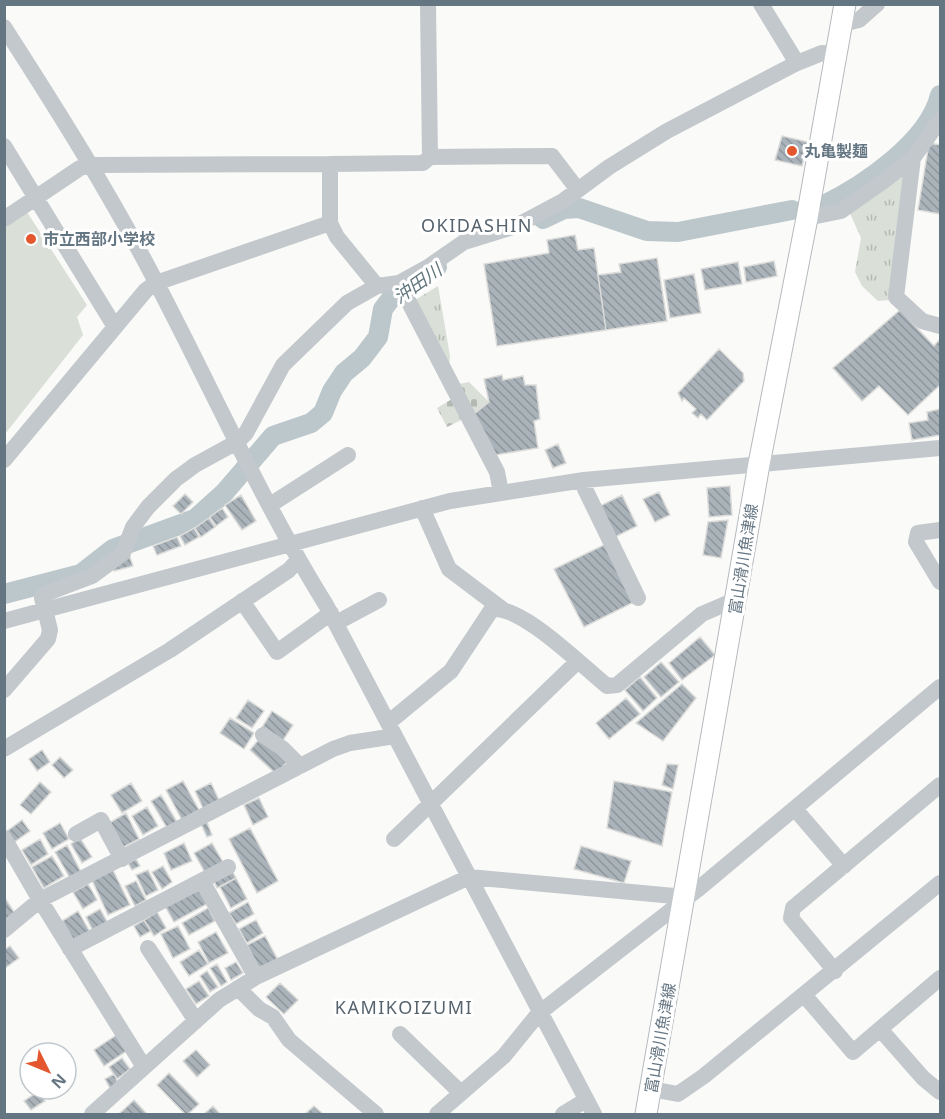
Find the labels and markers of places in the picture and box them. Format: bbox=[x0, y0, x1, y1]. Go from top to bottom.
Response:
place label: 丸亀製麺 bbox=[804, 140, 868, 162]
marker: 丸亀製麺 bbox=[785, 144, 799, 158]
place label: 市立西部小学校 bbox=[43, 228, 155, 250]
marker: 市立西部小学校 bbox=[24, 232, 38, 246]

